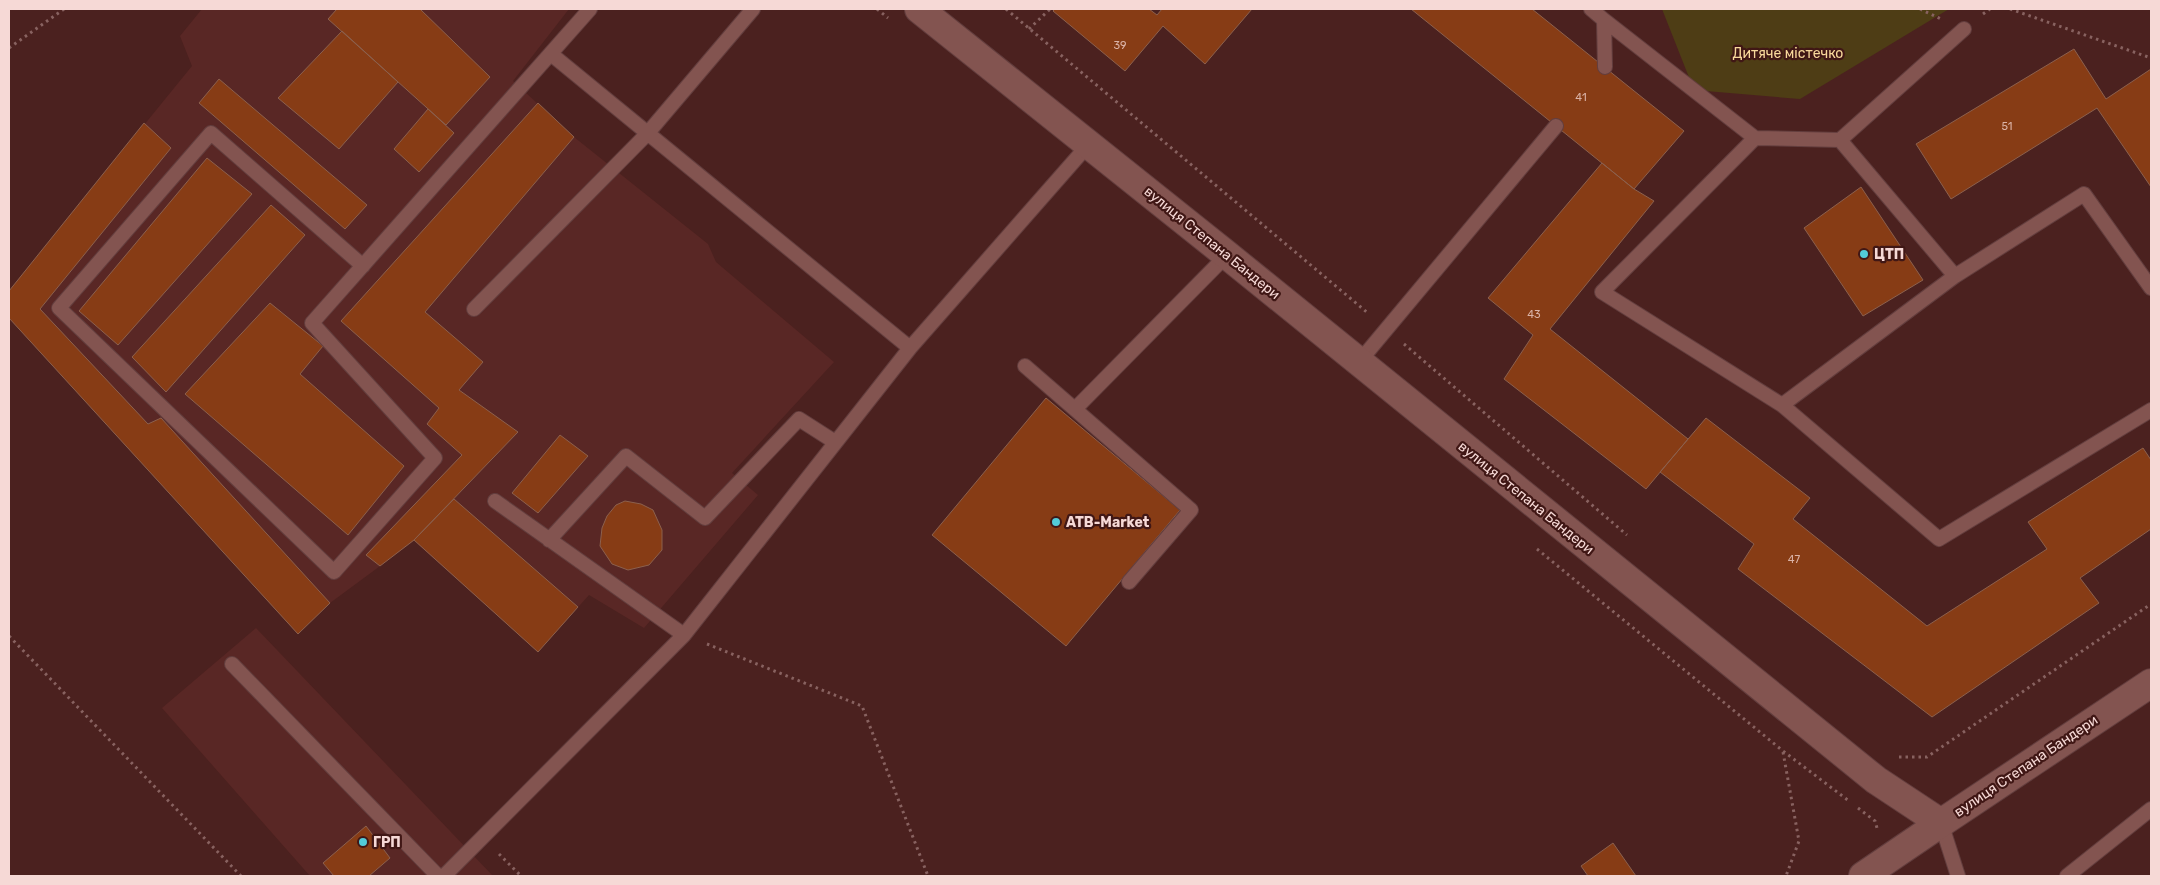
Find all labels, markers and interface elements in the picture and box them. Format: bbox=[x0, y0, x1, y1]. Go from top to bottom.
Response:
house number: 39 bbox=[1113, 39, 1127, 52]
park label: Дитяче містечко bbox=[1733, 45, 1843, 62]
house number: 41 bbox=[1575, 91, 1587, 104]
house number: 51 bbox=[2001, 120, 2013, 133]
street label: вулиця Степана Бандери bbox=[1141, 183, 1283, 303]
place label: ЦТП bbox=[1874, 246, 1904, 263]
marker: ЦТП bbox=[1858, 248, 1870, 260]
house number: 43 bbox=[1527, 308, 1541, 321]
street label: вулиця Степана Бандери bbox=[1455, 438, 1597, 558]
place label: ATB-Market bbox=[1066, 514, 1150, 531]
marker: ATB-Market bbox=[1050, 516, 1062, 528]
house number: 47 bbox=[1788, 553, 1800, 566]
street label: вулиця Степана Бандери bbox=[1951, 711, 2101, 821]
place label: ГРП bbox=[373, 834, 401, 851]
marker: ГРП bbox=[357, 836, 369, 848]

